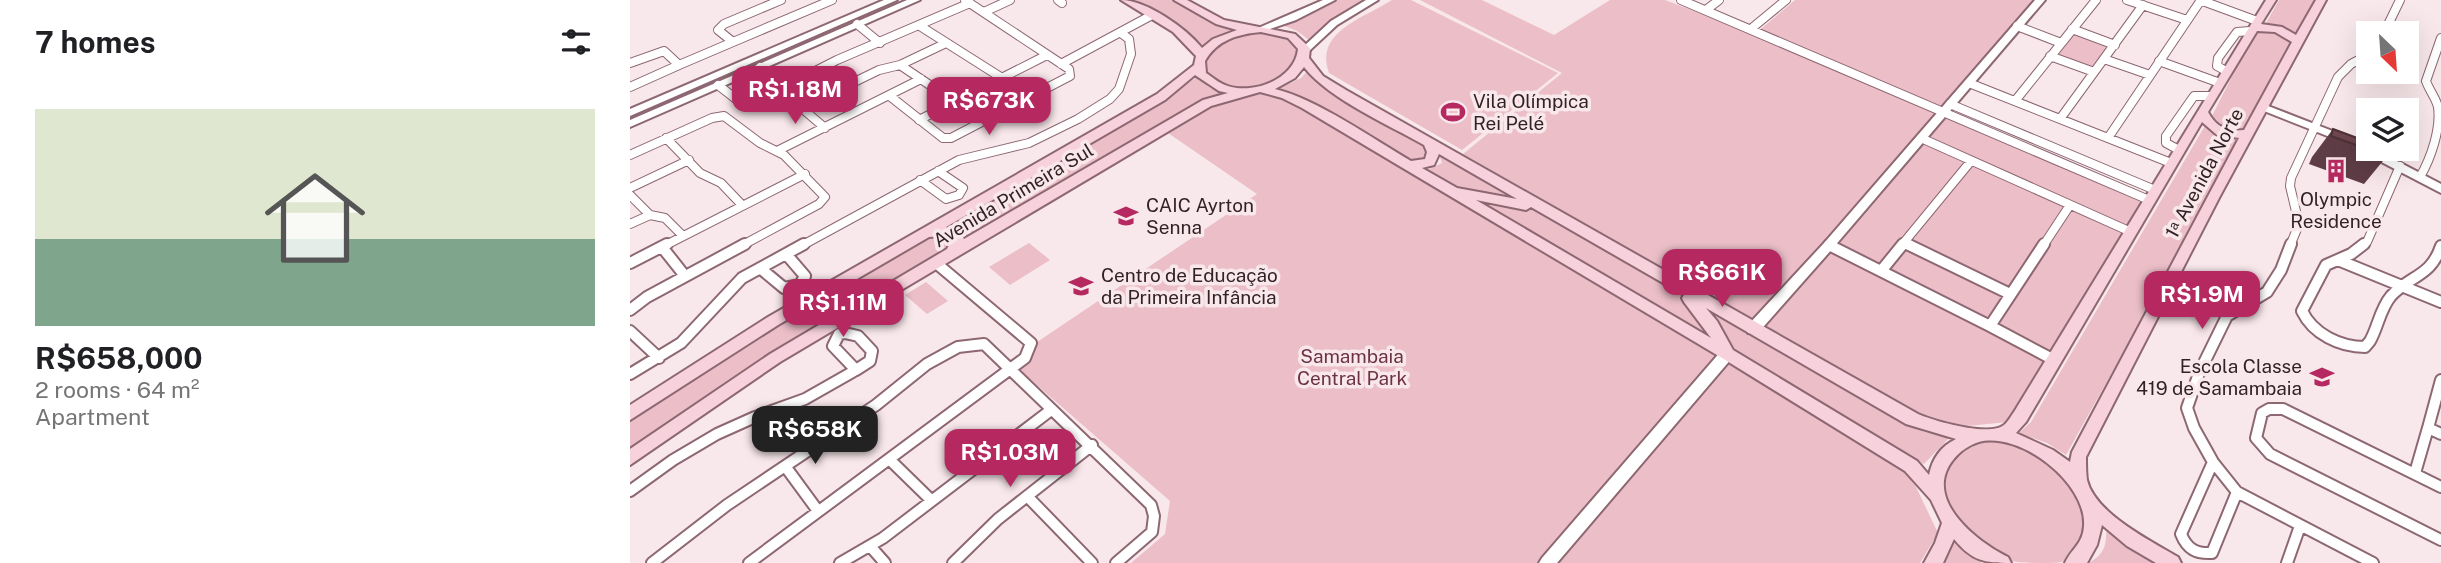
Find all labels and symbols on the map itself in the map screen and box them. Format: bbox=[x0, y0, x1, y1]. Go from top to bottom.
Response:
north arrow bbox=[2356, 21, 2418, 84]
pin: R$1.18M bbox=[730, 66, 860, 126]
pin: R$673K bbox=[932, 78, 1046, 137]
place label: Vila Olímpica Rei Pelé bbox=[1473, 90, 1589, 134]
sports icon: Vila Olímpica Rei Pelé bbox=[1439, 98, 1467, 126]
street label: 1ᵃ Avenida Norte bbox=[2160, 104, 2248, 242]
street label: Avenida Primeira Sul bbox=[929, 138, 1097, 252]
building icon: Olympic Residence bbox=[2322, 157, 2350, 185]
place label: Olympic Residence bbox=[2290, 188, 2382, 232]
place label: CAIC Ayrton Senna bbox=[1146, 194, 1254, 238]
school or university icon: CAIC Ayrton Senna bbox=[1112, 202, 1140, 230]
pin: R$661K bbox=[1665, 250, 1779, 309]
place label: Centro de Educação da Primeira Infância bbox=[1101, 264, 1278, 308]
school or university icon: Centro de Educação da Primeira Infância bbox=[1067, 272, 1095, 300]
pin: R$1.9M bbox=[2145, 272, 2259, 331]
pin: R$1.11M bbox=[778, 280, 908, 339]
park label: Samambaia Central Park bbox=[1297, 345, 1407, 389]
place label: Escola Classe 419 de Samambaia bbox=[2136, 355, 2302, 399]
school or university icon: Escola Classe 419 de Samambaia bbox=[2308, 363, 2336, 391]
pin: R$658K bbox=[758, 406, 872, 466]
pin: R$1.03M bbox=[945, 430, 1075, 489]

